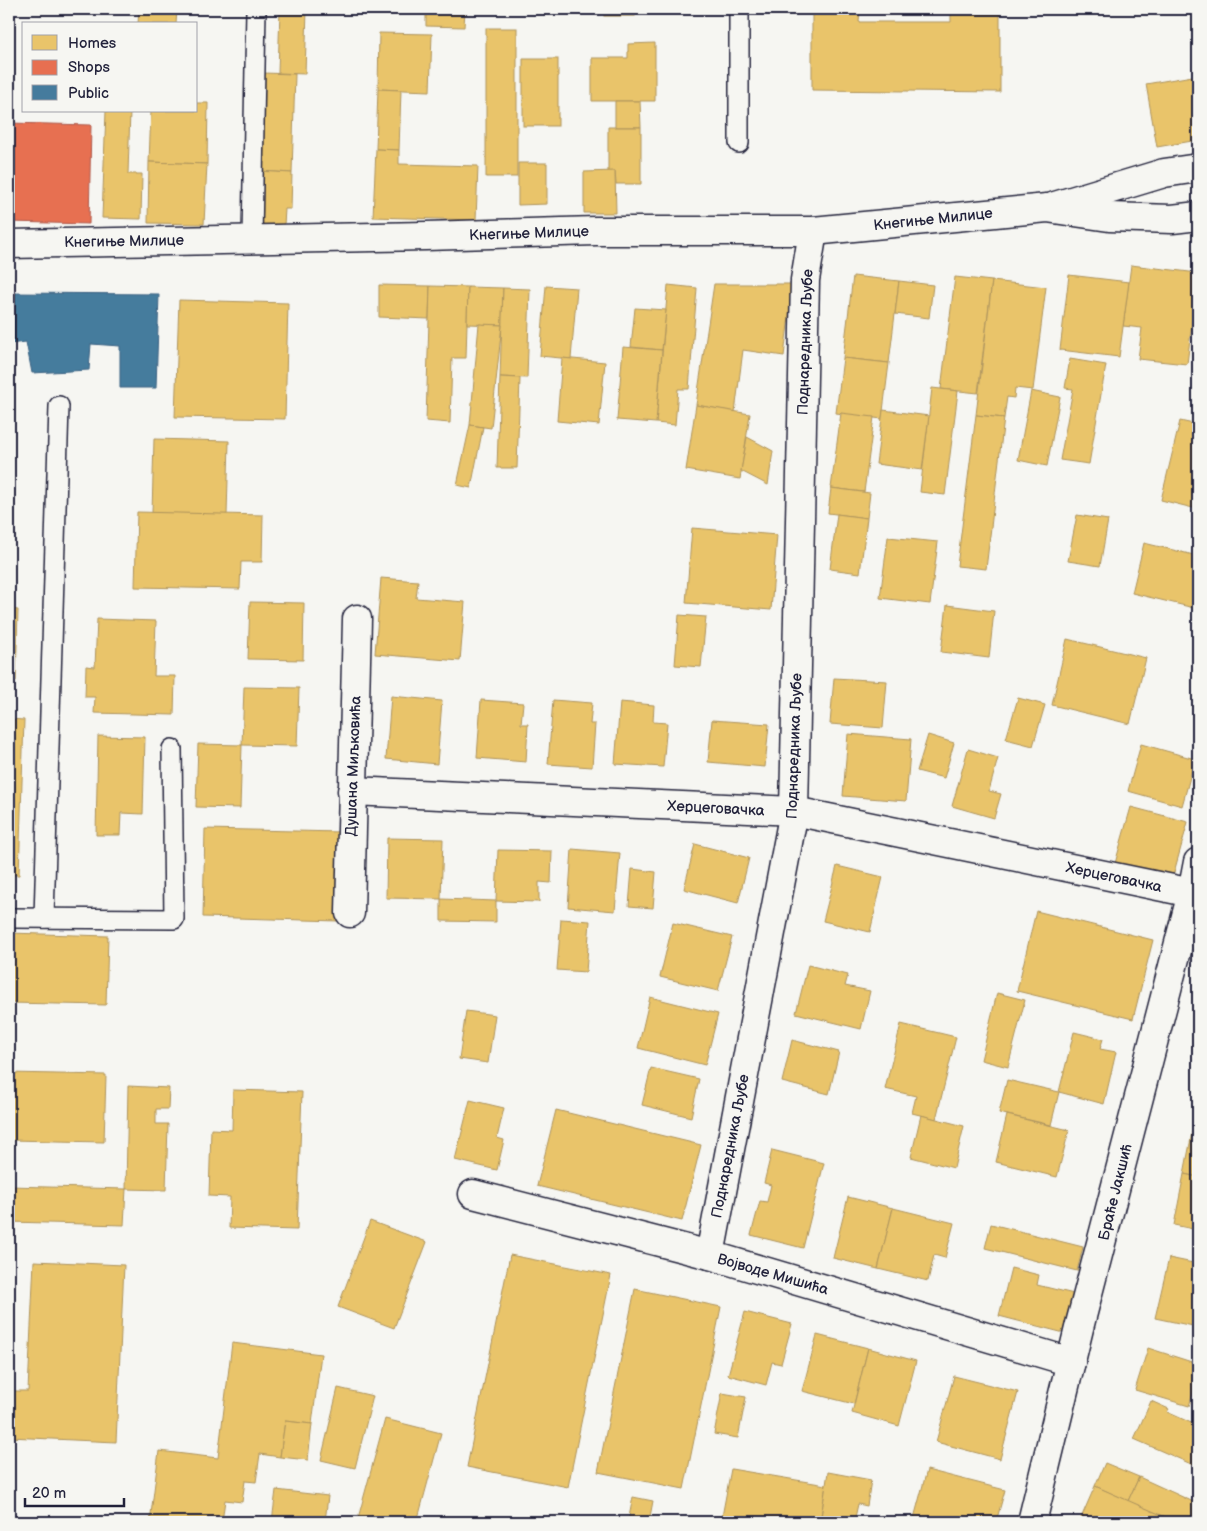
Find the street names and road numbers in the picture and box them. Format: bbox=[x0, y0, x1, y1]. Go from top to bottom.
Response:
street label: Кнегиње Милице bbox=[872, 204, 994, 235]
street label: Кнегиње Милице bbox=[469, 222, 589, 245]
street label: Кнегиње Милице bbox=[64, 231, 184, 252]
street label: Поднаредника Љубе bbox=[793, 269, 818, 415]
street label: Поднаредника Љубе bbox=[782, 673, 807, 819]
street label: Душана Миљковића bbox=[342, 695, 365, 837]
street label: Херцеговачка bbox=[667, 796, 765, 821]
street label: Херцеговачка bbox=[1064, 858, 1164, 897]
street label: Поднаредника Љубе bbox=[707, 1073, 754, 1220]
street label: Браће Јакшић bbox=[1094, 1142, 1137, 1242]
street label: Војводе Мишића bbox=[715, 1250, 831, 1299]

